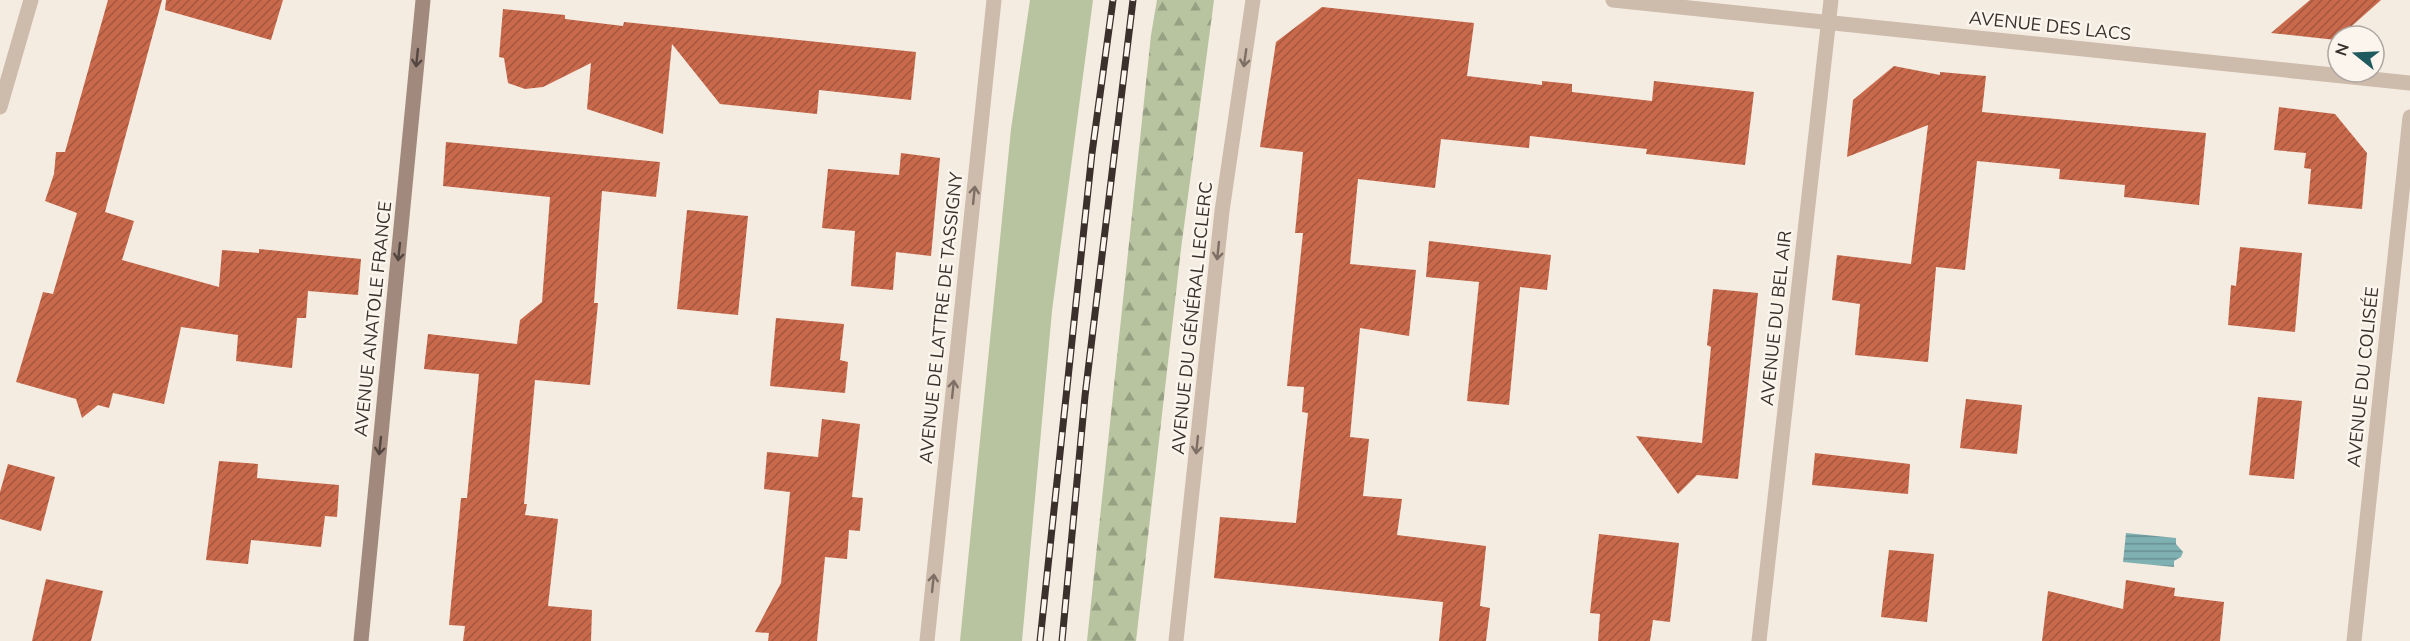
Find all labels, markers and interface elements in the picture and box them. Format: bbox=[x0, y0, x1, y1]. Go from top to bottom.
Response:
street label: AVENUE DES LACS bbox=[1968, 6, 2132, 45]
north arrow bbox=[2326, 24, 2386, 84]
text: N bbox=[2330, 41, 2353, 58]
one-way arrow bbox=[411, 48, 422, 68]
one-way arrow bbox=[1239, 48, 1250, 67]
street label: AVENUE DE LATTRE DE TASSIGNY bbox=[914, 170, 967, 465]
street label: AVENUE DU GÉNÉRAL LECLERC bbox=[1166, 180, 1217, 455]
one-way arrow bbox=[969, 185, 980, 205]
street label: AVENUE ANATOLE FRANCE bbox=[349, 200, 396, 438]
street label: AVENUE DU BEL AIR bbox=[1755, 229, 1796, 407]
one-way arrow bbox=[1212, 241, 1223, 260]
one-way arrow bbox=[393, 242, 404, 262]
street label: AVENUE DU COLISÉE bbox=[2342, 286, 2383, 468]
one-way arrow bbox=[948, 379, 959, 399]
one-way arrow bbox=[1191, 434, 1202, 454]
one-way arrow bbox=[374, 436, 385, 456]
one-way arrow bbox=[928, 573, 939, 593]

